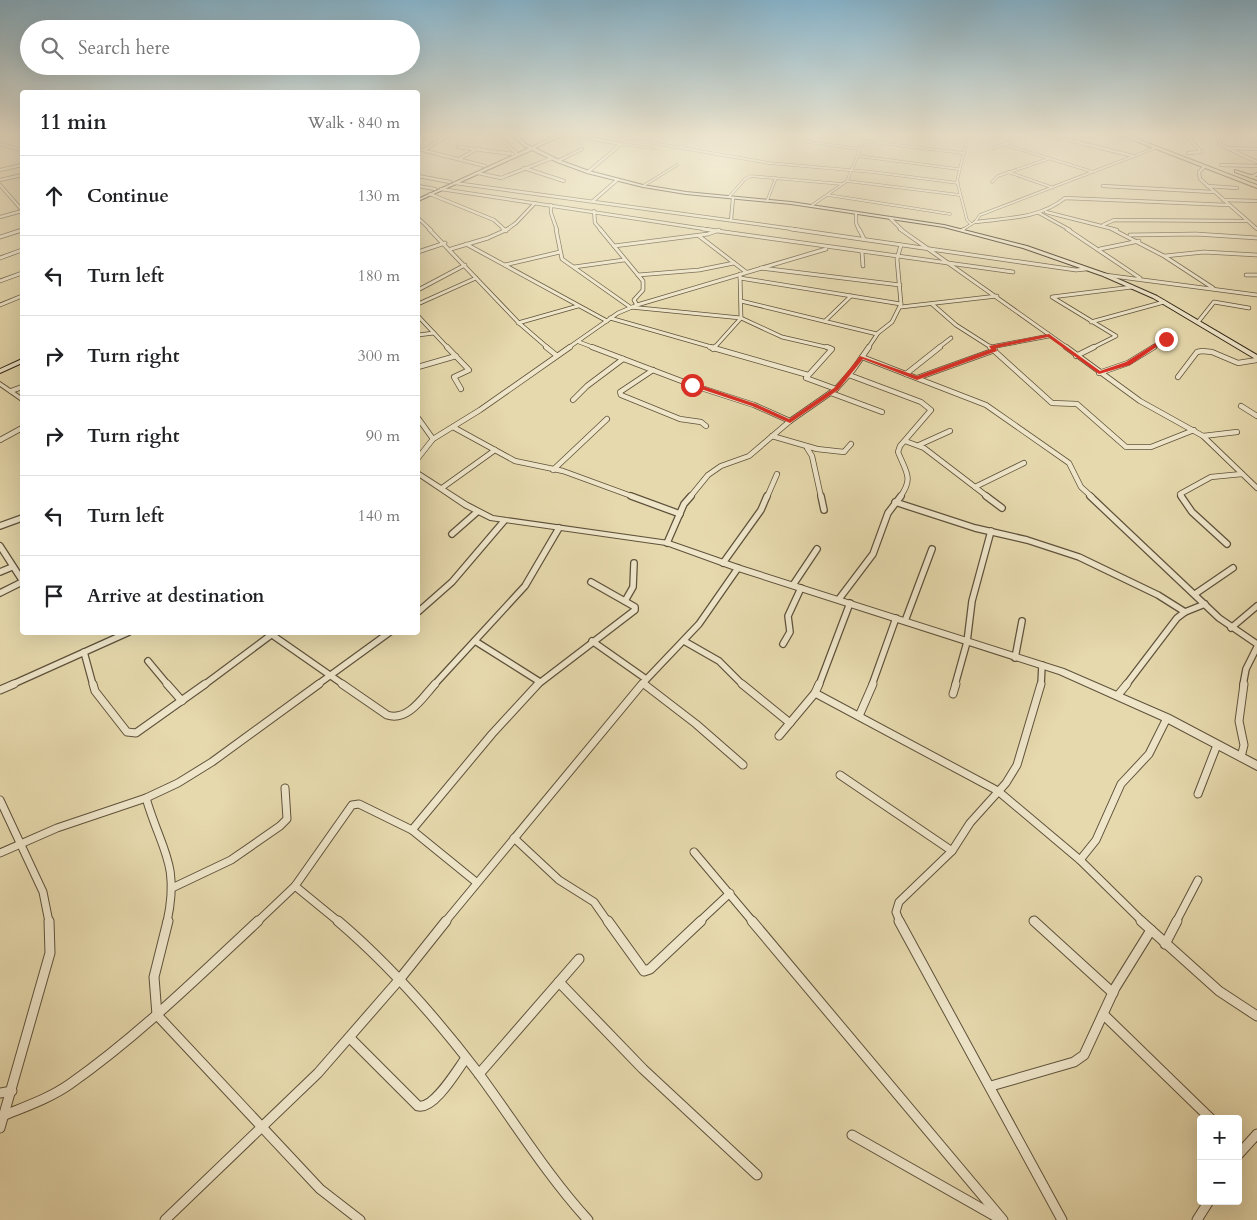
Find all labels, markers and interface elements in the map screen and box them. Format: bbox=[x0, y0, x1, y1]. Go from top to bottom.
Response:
search box bbox=[20, 20, 420, 75]
icon: search bbox=[38, 34, 66, 62]
text: Search here bbox=[78, 35, 170, 61]
text: 11 min bbox=[40, 108, 107, 137]
text: Walk · 840 m bbox=[308, 112, 400, 134]
icon: ahead bbox=[40, 182, 68, 210]
text: Continue bbox=[87, 183, 169, 209]
text: 130 m bbox=[358, 185, 400, 207]
icon: left bbox=[40, 262, 68, 290]
text: Turn left bbox=[87, 263, 164, 289]
text: 180 m bbox=[358, 265, 400, 287]
route end bbox=[1155, 328, 1178, 351]
icon: right bbox=[40, 342, 68, 370]
text: Turn right bbox=[87, 343, 179, 369]
text: 300 m bbox=[358, 345, 400, 367]
route start bbox=[681, 374, 704, 397]
icon: right bbox=[40, 422, 68, 450]
text: Turn right bbox=[87, 423, 179, 449]
text: 90 m bbox=[366, 425, 400, 447]
icon: left bbox=[40, 502, 68, 530]
text: Turn left bbox=[87, 503, 164, 529]
text: 140 m bbox=[358, 505, 400, 527]
icon: arrive bbox=[40, 582, 68, 610]
text: Arrive at destination bbox=[87, 583, 264, 609]
map controls bbox=[1197, 1115, 1242, 1205]
button: + bbox=[1197, 1115, 1242, 1160]
button: − bbox=[1197, 1160, 1242, 1205]

